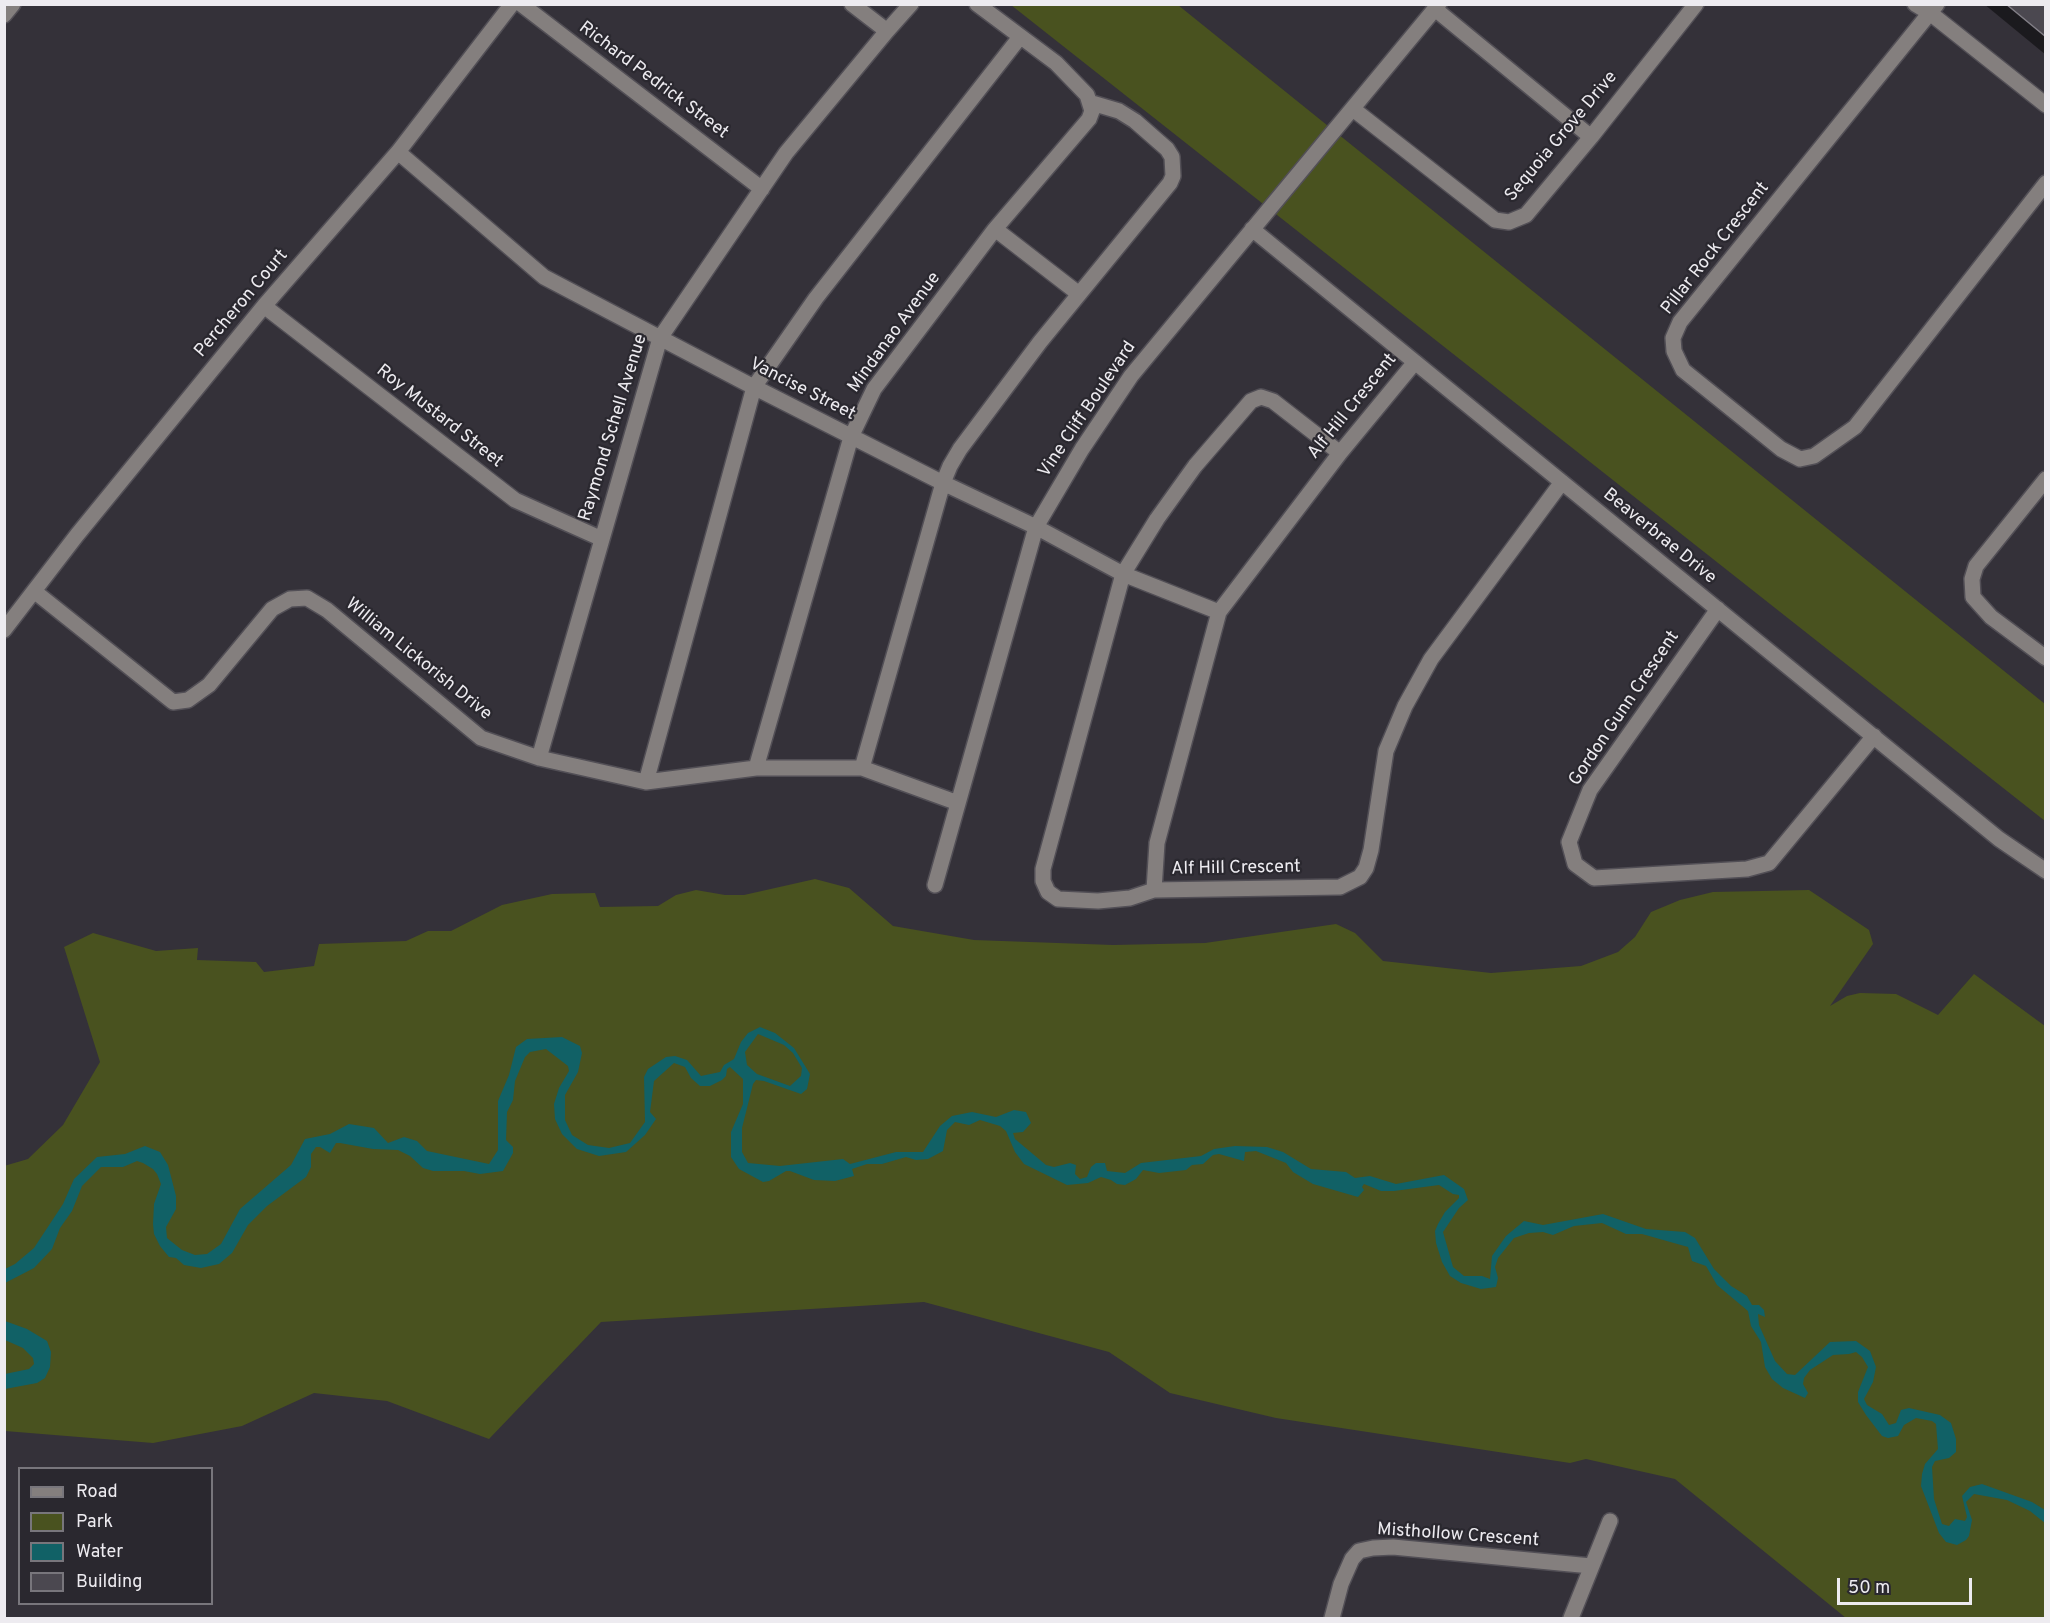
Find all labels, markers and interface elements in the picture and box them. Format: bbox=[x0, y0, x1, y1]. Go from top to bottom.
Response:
street label: Richard Pedrick Street bbox=[574, 18, 732, 144]
street label: Sequoia Grove Drive bbox=[1501, 67, 1623, 207]
street label: Pillar Rock Crescent bbox=[1657, 178, 1775, 320]
street label: Percheron Court bbox=[191, 246, 293, 362]
street label: Mindanao Avenue bbox=[844, 269, 946, 397]
street label: Raymond Schell Avenue bbox=[575, 332, 653, 524]
street label: Vine Cliff Boulevard bbox=[1034, 338, 1142, 482]
street label: Alf Hill Crescent bbox=[1304, 350, 1402, 464]
street label: Vancise Street bbox=[745, 354, 859, 426]
street label: Roy Mustard Street bbox=[371, 361, 507, 473]
street label: Beaverbrae Drive bbox=[1598, 485, 1720, 589]
street label: William Lickorish Drive bbox=[340, 594, 496, 726]
street label: Gordon Gunn Crescent bbox=[1565, 627, 1685, 791]
street label: Alf Hill Crescent bbox=[1171, 857, 1301, 881]
legend bbox=[18, 1467, 213, 1605]
text: Road bbox=[76, 1481, 118, 1504]
text: Park bbox=[76, 1511, 113, 1534]
street label: Misthollow Crescent bbox=[1376, 1520, 1540, 1552]
text: Water bbox=[76, 1541, 123, 1564]
scale bar bbox=[1840, 1566, 1975, 1604]
text: Building bbox=[76, 1571, 142, 1594]
text: 50 m bbox=[1848, 1577, 1890, 1600]

